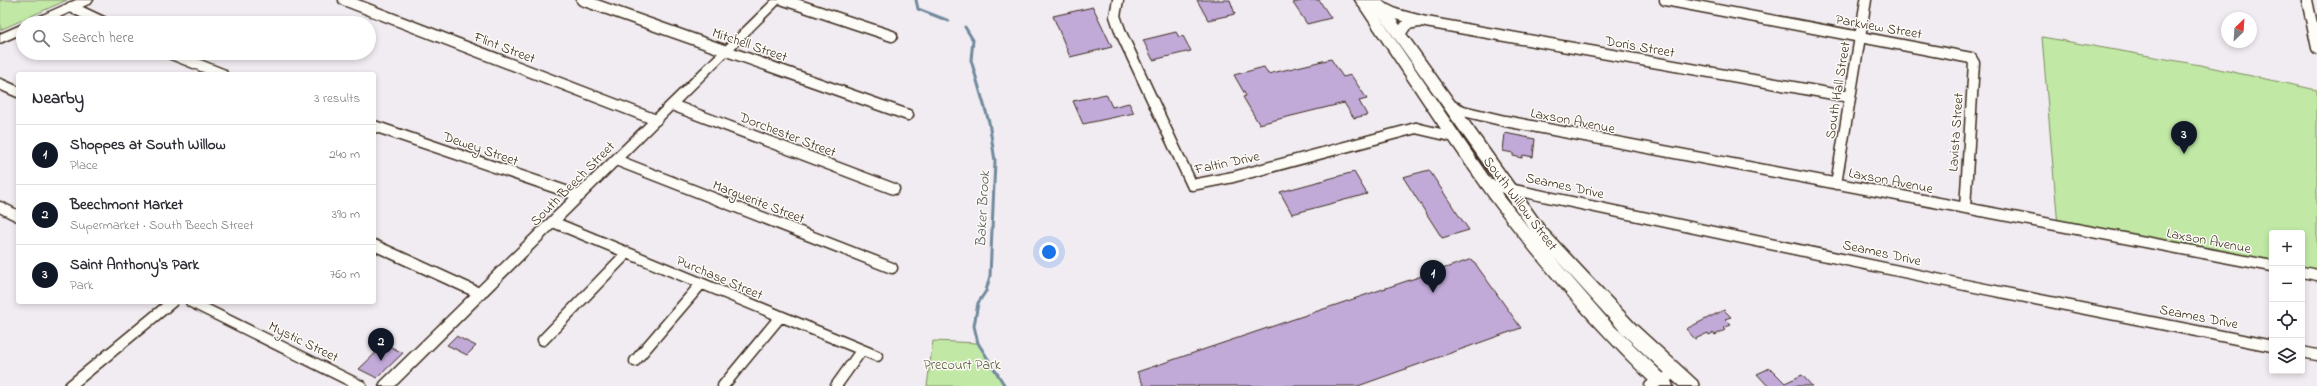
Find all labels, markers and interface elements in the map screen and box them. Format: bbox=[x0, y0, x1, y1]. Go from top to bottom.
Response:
street label: Parkview Street bbox=[1834, 10, 1924, 45]
north arrow bbox=[2221, 12, 2257, 48]
search box bbox=[16, 16, 376, 60]
street label: Mitchell Street bbox=[709, 23, 790, 68]
icon: search bbox=[30, 27, 52, 49]
text: Search here bbox=[62, 27, 134, 49]
street label: Flint Street bbox=[470, 27, 539, 70]
street label: Doris Street bbox=[1602, 31, 1676, 64]
street label: South Hall Street bbox=[1820, 40, 1857, 140]
text: Nearby bbox=[32, 86, 84, 111]
text: 3 results bbox=[314, 89, 360, 108]
street label: Lavista Street bbox=[1943, 92, 1970, 172]
street label: Laxson Avenue bbox=[1529, 103, 1617, 140]
street label: Dorchester Street bbox=[735, 107, 839, 164]
pin: 3 bbox=[2171, 121, 2197, 154]
street label: Dewey Street bbox=[439, 126, 521, 173]
text: Shoppes at South Willow bbox=[70, 134, 226, 156]
street label: South Beech Street bbox=[526, 137, 621, 231]
text: 1 bbox=[43, 145, 47, 164]
text: 240 m bbox=[329, 145, 360, 164]
street label: Faltin Drive bbox=[1192, 146, 1262, 181]
street label: South Willow Street bbox=[1477, 152, 1562, 256]
text: Place bbox=[70, 156, 98, 175]
street label: Laxson Avenue bbox=[1847, 163, 1935, 200]
street label: Seames Drive bbox=[1523, 168, 1607, 205]
water label: Baker Brook bbox=[970, 169, 996, 248]
street label: Marguerite Street bbox=[709, 175, 808, 231]
text: Beechmont Market bbox=[70, 194, 183, 216]
text: 2 bbox=[42, 205, 48, 224]
text: 390 m bbox=[332, 205, 360, 224]
text: Supermarket · South Beech Street bbox=[70, 216, 254, 235]
street label: Laxson Avenue bbox=[2165, 223, 2253, 260]
map controls bbox=[2269, 230, 2305, 374]
button: + bbox=[2269, 230, 2305, 266]
street label: Seames Drive bbox=[1840, 235, 1924, 272]
your location bbox=[1039, 242, 1059, 262]
street label: Purchase Street bbox=[673, 251, 766, 306]
text: Saint Anthony's Park bbox=[70, 254, 199, 276]
pin: 1 bbox=[1420, 260, 1446, 293]
text: 3 bbox=[42, 265, 48, 284]
text: 760 m bbox=[330, 265, 360, 284]
button: − bbox=[2269, 266, 2305, 302]
text: Park bbox=[70, 276, 94, 295]
street label: Seames Drive bbox=[2158, 300, 2241, 336]
button: locate bbox=[2269, 302, 2305, 338]
street label: Mystic Street bbox=[264, 316, 342, 369]
pin: 2 bbox=[368, 328, 394, 361]
button: layers bbox=[2269, 338, 2305, 374]
park label: Precourt Park bbox=[923, 355, 1001, 376]

